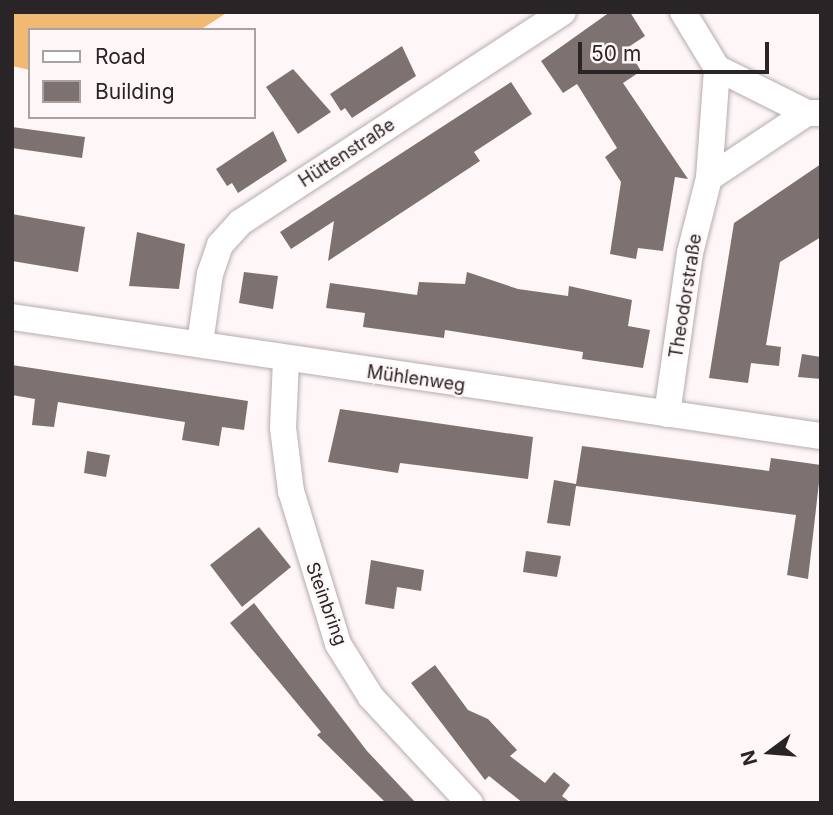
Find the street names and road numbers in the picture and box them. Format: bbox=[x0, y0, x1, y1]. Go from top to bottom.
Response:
street label: Hüttenstraße bbox=[295, 114, 399, 192]
street label: Theodorstraße bbox=[665, 232, 707, 360]
street label: Mühlenweg bbox=[365, 361, 467, 397]
street label: Steinbring bbox=[301, 559, 351, 649]

